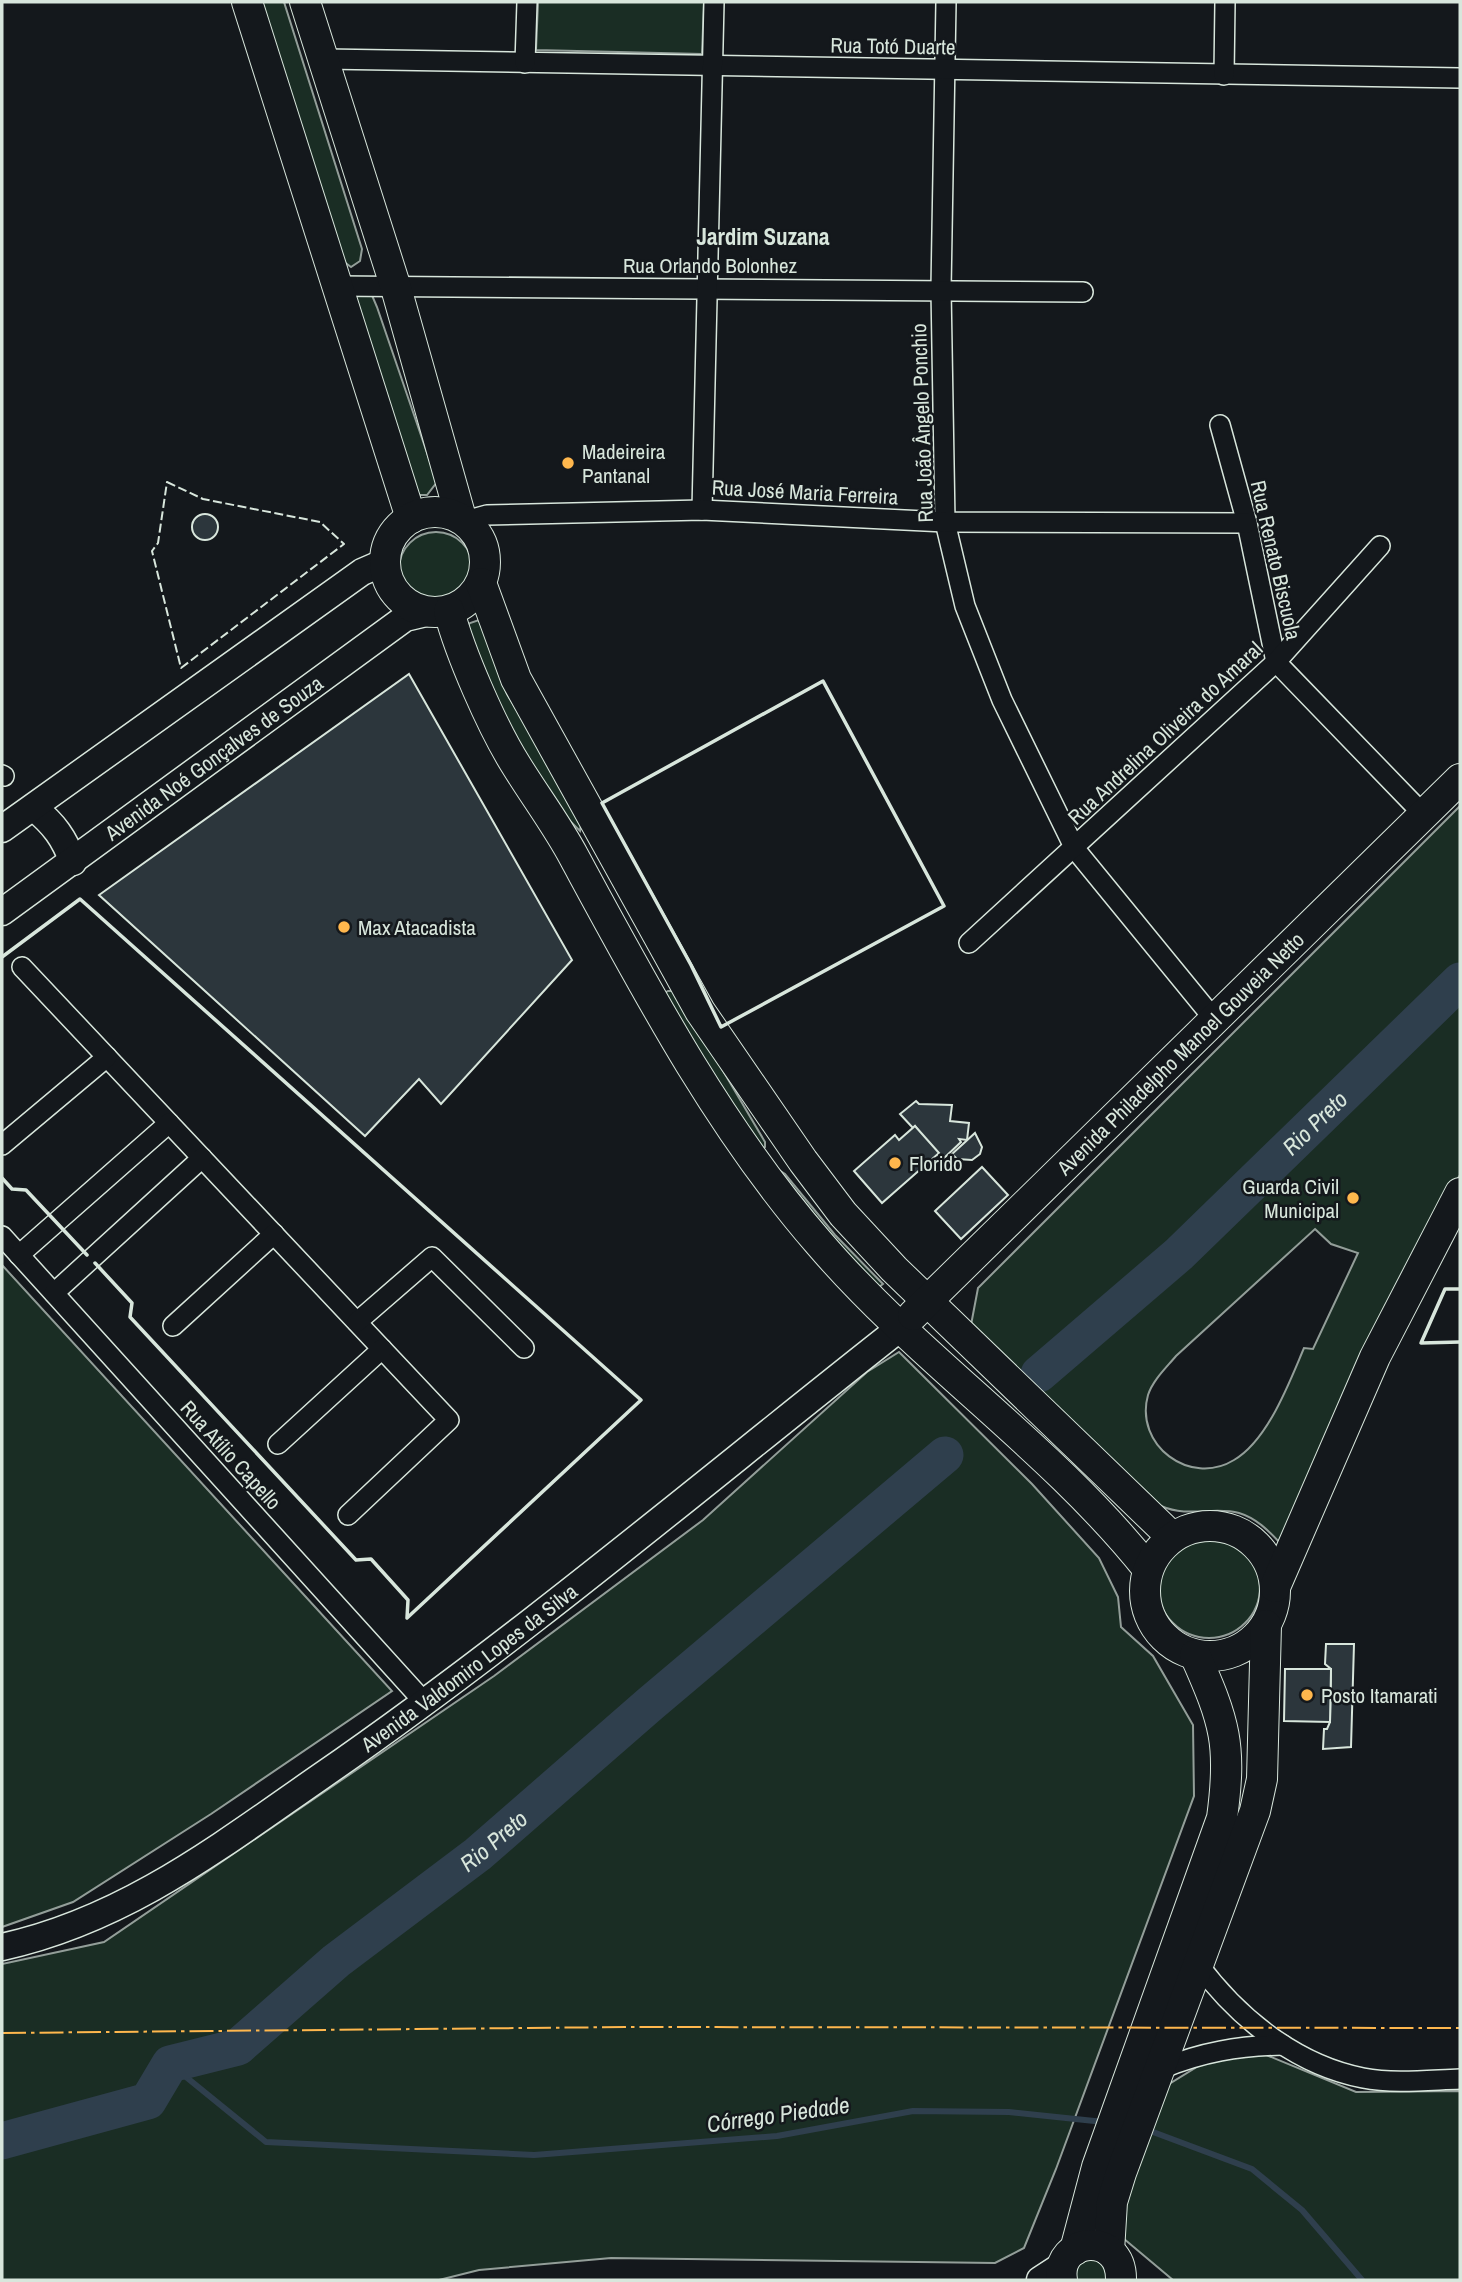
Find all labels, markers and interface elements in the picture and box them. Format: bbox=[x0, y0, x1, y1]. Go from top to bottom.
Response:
street label: Rua Totó Duarte bbox=[830, 30, 956, 62]
district label: Jardim Suzana bbox=[696, 221, 830, 252]
street label: Rua Orlando Bolonhez bbox=[623, 251, 797, 280]
street label: Rua João Ângelo Ponchio bbox=[904, 323, 940, 523]
place label: Madeireira Pantanal bbox=[582, 437, 666, 490]
marker: Madeireira Pantanal bbox=[560, 455, 576, 471]
street label: Rua José Maria Ferreira bbox=[711, 473, 899, 511]
street label: Rua Renato Biscuola bbox=[1244, 477, 1309, 643]
street label: Rua Andrelina Oliveira do Amaral bbox=[1061, 635, 1269, 831]
street label: Avenida Noé Gonçalves de Souza bbox=[98, 668, 329, 847]
place label: Max Atacadista bbox=[358, 913, 476, 942]
marker: Max Atacadista bbox=[336, 919, 352, 935]
street label: Avenida Philadelpho Manoel Gouveia Netto bbox=[1049, 925, 1310, 1182]
water label: Rio Preto bbox=[1275, 1084, 1354, 1161]
place label: Florido bbox=[909, 1149, 963, 1178]
marker: Florido bbox=[887, 1155, 903, 1171]
place label: Guarda Civil Municipal bbox=[1242, 1172, 1339, 1225]
marker: Guarda Civil Municipal bbox=[1345, 1190, 1361, 1206]
street label: Rua Atílio Capello bbox=[174, 1394, 288, 1516]
street label: Avenida Valdomiro Lopes da Silva bbox=[354, 1576, 583, 1759]
place label: Posto Itamarati bbox=[1321, 1681, 1438, 1710]
marker: Posto Itamarati bbox=[1299, 1687, 1315, 1703]
water label: Rio Preto bbox=[453, 1803, 534, 1878]
water label: Córrego Piedade bbox=[705, 2089, 851, 2139]

